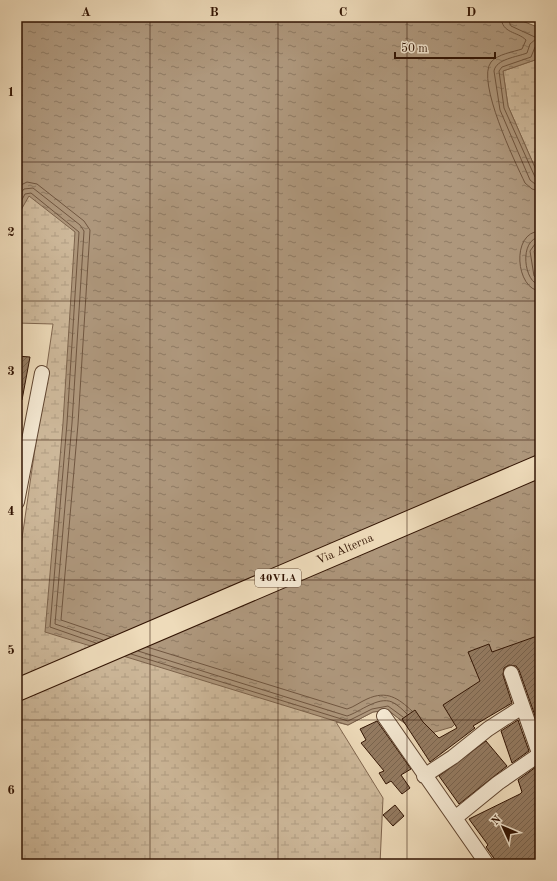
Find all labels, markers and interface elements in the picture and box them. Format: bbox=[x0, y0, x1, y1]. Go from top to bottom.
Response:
text: A bbox=[81, 6, 91, 19]
text: B bbox=[209, 6, 219, 19]
text: C bbox=[339, 6, 347, 19]
text: D bbox=[466, 6, 476, 19]
scale bar bbox=[395, 34, 495, 60]
text: 50 m bbox=[401, 42, 428, 55]
text: 1 bbox=[7, 86, 15, 99]
text: 2 bbox=[7, 226, 15, 239]
text: 3 bbox=[7, 365, 15, 378]
text: 4 bbox=[7, 505, 15, 518]
street label: Via Alterna bbox=[315, 532, 376, 567]
road number: 40VLA bbox=[255, 569, 301, 587]
text: 5 bbox=[7, 644, 15, 657]
text: 6 bbox=[7, 784, 15, 797]
north arrow bbox=[483, 807, 523, 847]
text: N bbox=[490, 814, 504, 828]

